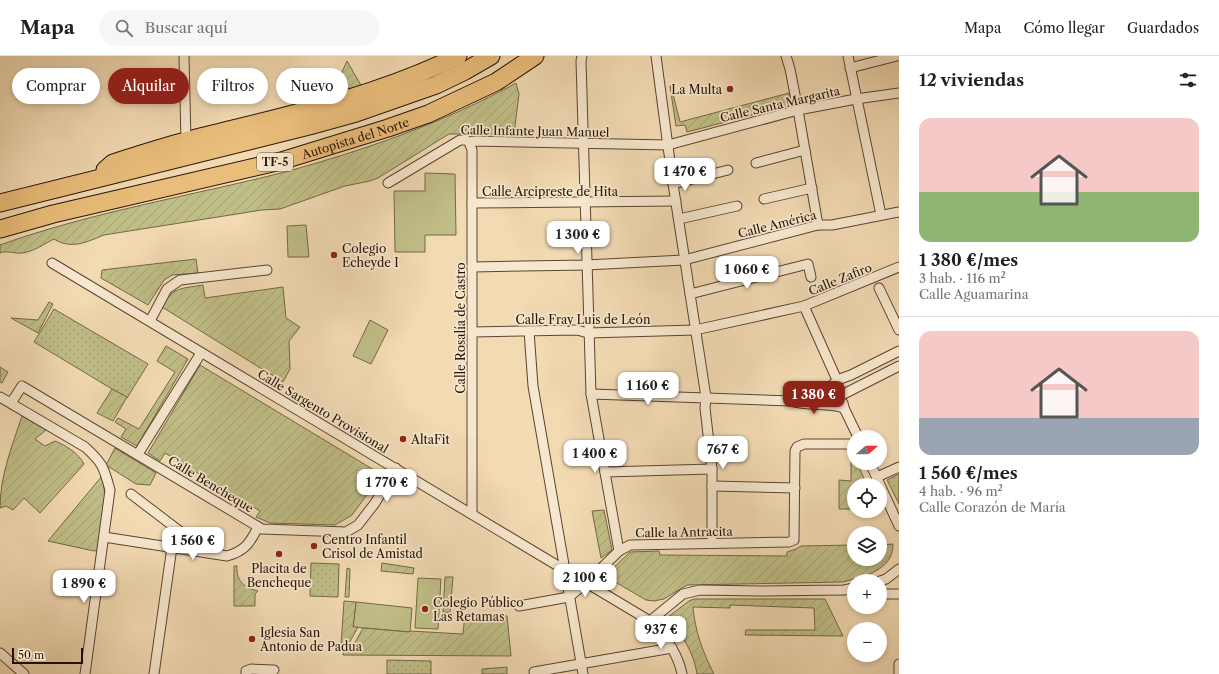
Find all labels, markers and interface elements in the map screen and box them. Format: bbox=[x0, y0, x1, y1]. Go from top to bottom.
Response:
search box bbox=[99, 10, 379, 46]
text: Mapa bbox=[20, 16, 75, 39]
icon: search bbox=[113, 17, 135, 39]
text: Buscar aquí bbox=[145, 18, 228, 37]
text: Mapa bbox=[964, 19, 1001, 37]
text: Cómo llegar bbox=[1023, 19, 1105, 37]
text: Guardados bbox=[1127, 19, 1199, 37]
chip: Comprar bbox=[12, 68, 100, 104]
chip: Alquilar bbox=[108, 68, 189, 104]
chip: Filtros bbox=[197, 68, 268, 104]
chip: Nuevo bbox=[276, 68, 348, 104]
icon: filters bbox=[1177, 69, 1199, 91]
text: 12 viviendas bbox=[919, 70, 1024, 90]
place label: La Multa bbox=[671, 82, 723, 97]
street label: Calle Santa Margarita bbox=[719, 83, 842, 125]
marker: La Multa bbox=[725, 84, 735, 94]
street label: Autopista del Norte bbox=[299, 114, 411, 162]
street label: Calle Infante Juan Manuel bbox=[460, 122, 610, 140]
icon: home bbox=[1023, 144, 1095, 216]
road number: TF-5 bbox=[257, 153, 293, 171]
pin: 1 470 € bbox=[648, 158, 722, 192]
text: 1 470 € bbox=[663, 163, 707, 179]
street label: Calle Arcipreste de Hita bbox=[482, 184, 619, 199]
street label: Calle América bbox=[736, 207, 818, 241]
pin: 1 300 € bbox=[541, 221, 615, 255]
text: 1 300 € bbox=[556, 226, 600, 242]
place label: Colegio Echeyde I bbox=[342, 241, 399, 270]
marker: Colegio Echeyde I bbox=[329, 250, 339, 260]
text: 1 380 €/mes bbox=[919, 250, 1018, 270]
pin: 1 060 € bbox=[710, 256, 784, 290]
street label: Calle Zafiro bbox=[806, 260, 874, 298]
text: 1 060 € bbox=[725, 261, 769, 277]
street label: Calle Rosalía de Castro bbox=[453, 262, 468, 394]
text: 3 hab. · 116 m² bbox=[919, 270, 1006, 286]
text: Calle Aguamarina bbox=[919, 286, 1029, 302]
street label: Calle Fray Luis de León bbox=[516, 312, 651, 327]
icon: home bbox=[1023, 357, 1095, 429]
street label: Calle Sargento Provisional bbox=[255, 366, 392, 456]
pin: 1 160 € bbox=[611, 372, 685, 406]
text: 1 160 € bbox=[627, 377, 669, 393]
pin: 1 380 € bbox=[777, 381, 851, 415]
text: 1 380 € bbox=[792, 386, 836, 402]
north arrow bbox=[847, 430, 887, 470]
map controls bbox=[847, 430, 887, 662]
place label: AltaFit bbox=[410, 432, 450, 447]
marker: AltaFit bbox=[398, 434, 408, 444]
pin: 767 € bbox=[695, 436, 751, 470]
pin: 1 400 € bbox=[558, 440, 632, 474]
text: 767 € bbox=[707, 441, 739, 457]
text: 1 400 € bbox=[573, 445, 617, 461]
street label: Calle Bencheque bbox=[166, 453, 257, 516]
text: 1 560 €/mes bbox=[919, 463, 1018, 483]
pin: 1 770 € bbox=[350, 469, 424, 503]
text: 1 770 € bbox=[366, 474, 408, 490]
button: locate bbox=[847, 478, 887, 518]
text: 4 hab. · 96 m² bbox=[919, 483, 1003, 499]
text: Calle Corazón de María bbox=[919, 499, 1066, 515]
street label: Calle la Antracita bbox=[635, 524, 734, 540]
button: layers bbox=[847, 526, 887, 566]
pin: 1 560 € bbox=[156, 527, 230, 561]
text: 1 560 € bbox=[171, 532, 215, 548]
place label: Centro Infantil Crisol de Amistad bbox=[322, 532, 423, 561]
marker: Centro Infantil Crisol de Amistad bbox=[309, 541, 319, 551]
marker: Placita de Bencheque bbox=[274, 549, 284, 559]
place label: Placita de Bencheque bbox=[247, 561, 312, 590]
pin: 2 100 € bbox=[548, 564, 622, 598]
text: 2 100 € bbox=[563, 569, 607, 585]
pin: 1 890 € bbox=[47, 570, 121, 604]
button: + bbox=[847, 574, 887, 614]
text: 1 890 € bbox=[62, 575, 106, 591]
place label: Colegio Público Las Retamas bbox=[433, 595, 524, 624]
marker: Colegio Público Las Retamas bbox=[420, 604, 430, 614]
pin: 937 € bbox=[633, 616, 689, 650]
text: 937 € bbox=[644, 621, 678, 637]
button: − bbox=[847, 622, 887, 662]
place label: Iglesia San Antonio de Padua bbox=[259, 625, 363, 654]
marker: Iglesia San Antonio de Padua bbox=[247, 634, 257, 644]
scale bar bbox=[12, 646, 83, 665]
text: 50 m bbox=[18, 648, 44, 662]

